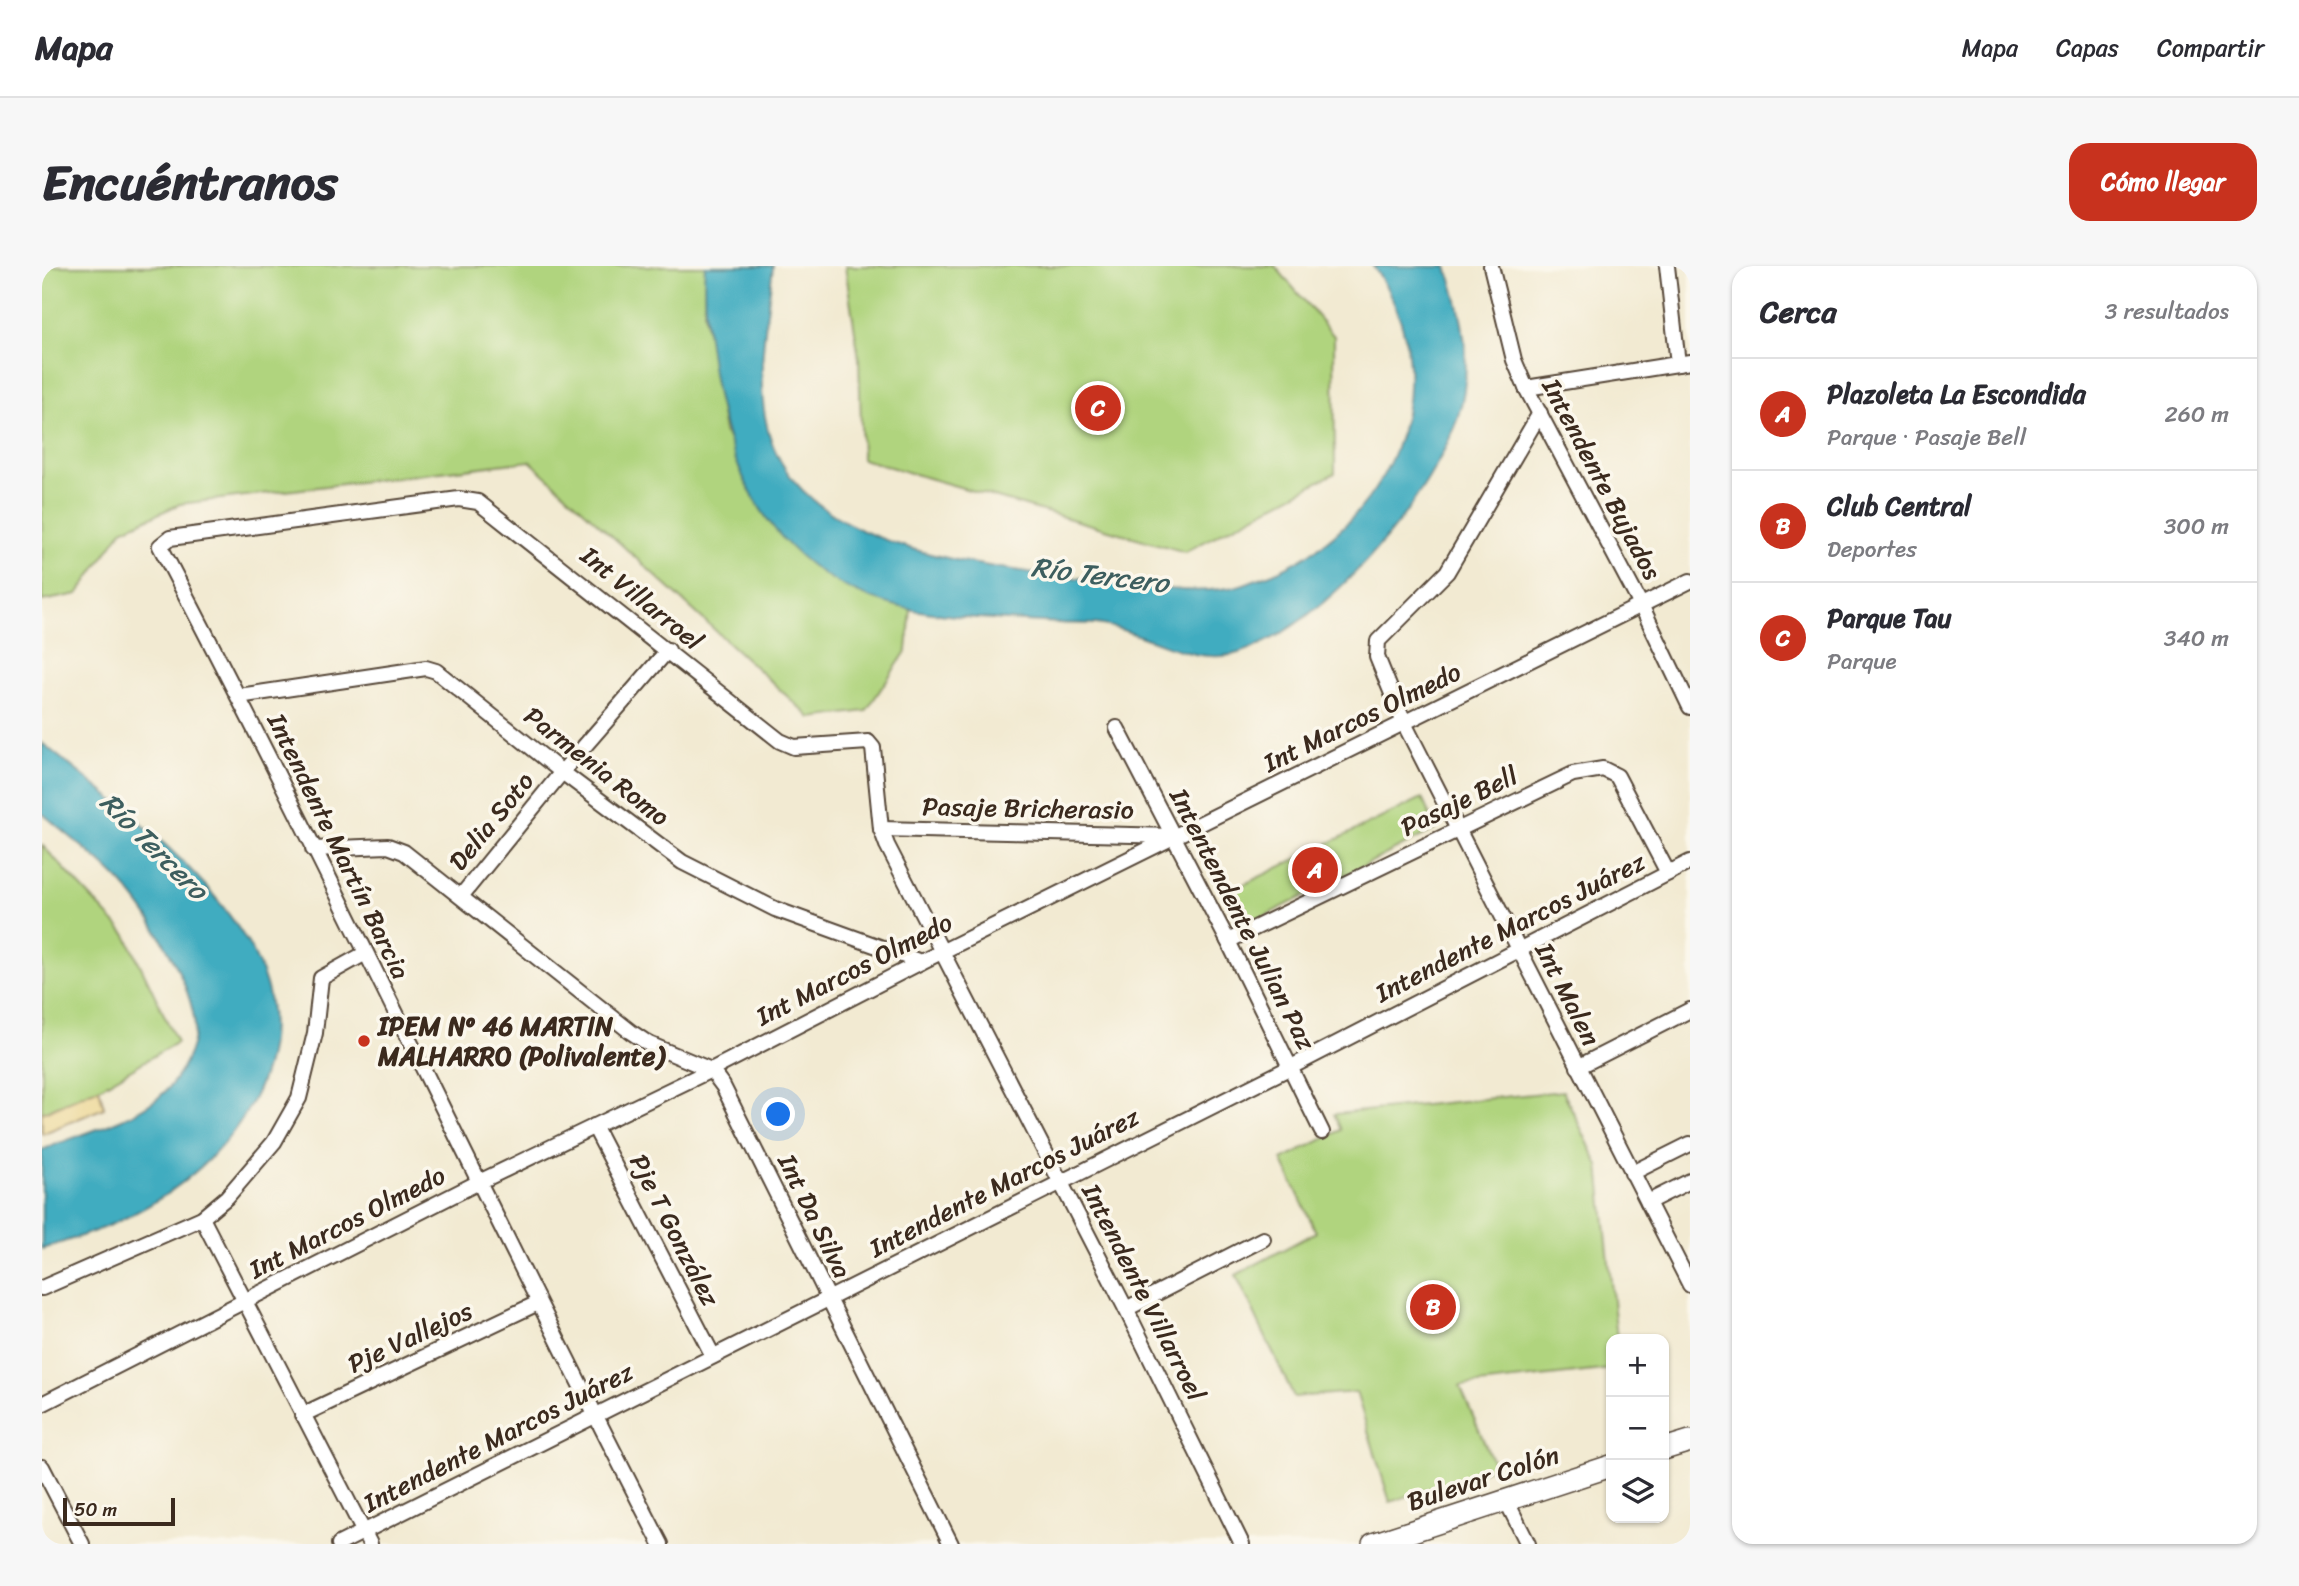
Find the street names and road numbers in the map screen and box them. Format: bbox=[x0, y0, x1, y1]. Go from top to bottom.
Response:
street label: Intendente Bujados bbox=[1529, 369, 1675, 589]
street label: Int Villarroel bbox=[569, 533, 714, 663]
street label: Int Marcos Olmedo bbox=[1254, 649, 1469, 785]
street label: Parmenia Romo bbox=[514, 694, 681, 838]
street label: Intendente Martín Barcia bbox=[254, 704, 424, 987]
street label: Pasaje Bell bbox=[1392, 752, 1526, 849]
street label: Delia Soto bbox=[436, 761, 546, 881]
street label: Intentendente Julian Paz bbox=[1156, 779, 1329, 1059]
street label: Pasaje Bricherasio bbox=[922, 783, 1134, 833]
street label: Intendente Marcos Juárez bbox=[1366, 839, 1654, 1016]
street label: Int Marcos Olmedo bbox=[746, 899, 961, 1039]
street label: Int Malen bbox=[1522, 933, 1614, 1054]
street label: Intendente Marcos Juárez bbox=[860, 1094, 1148, 1271]
street label: Int Da Silva bbox=[765, 1145, 865, 1286]
street label: Pje T González bbox=[617, 1146, 733, 1315]
street label: Int Marcos Olmedo bbox=[239, 1152, 454, 1292]
street label: Intendente Villarroel bbox=[1069, 1174, 1219, 1410]
street label: Pje Vallejos bbox=[340, 1288, 480, 1386]
street label: Intendente Marcos Juárez bbox=[354, 1349, 642, 1526]
street label: Bulevar Colón bbox=[1401, 1432, 1565, 1524]

